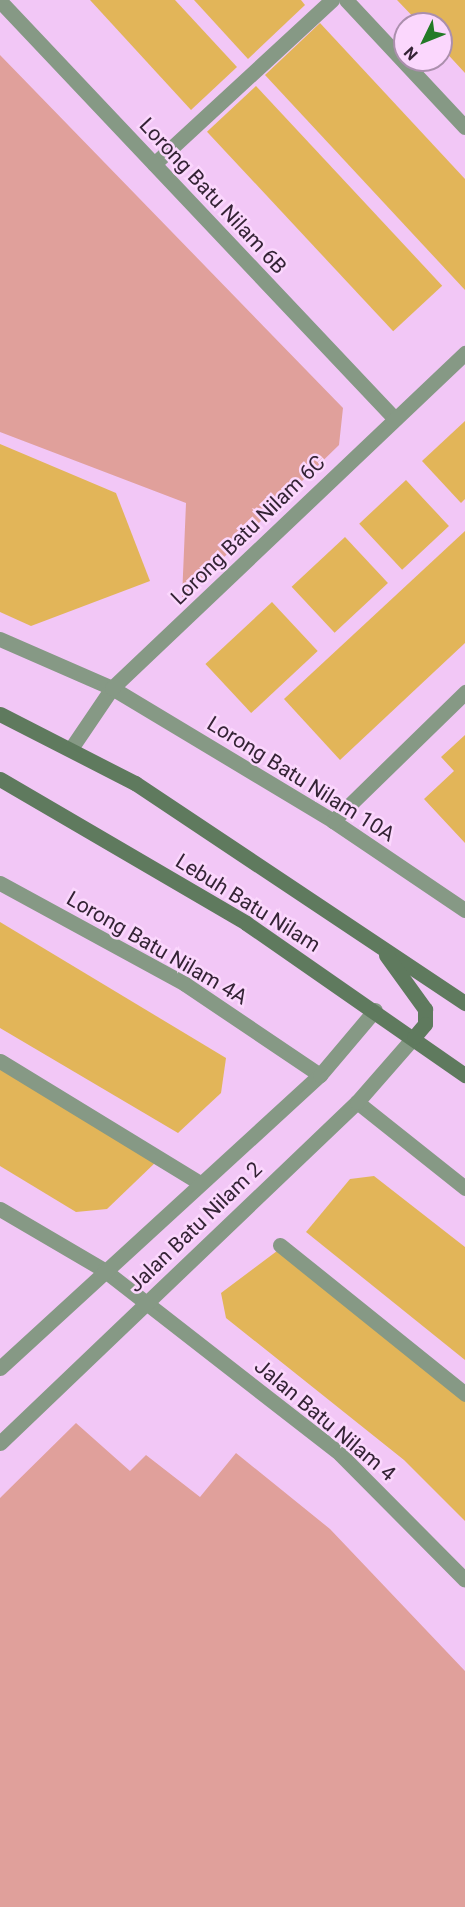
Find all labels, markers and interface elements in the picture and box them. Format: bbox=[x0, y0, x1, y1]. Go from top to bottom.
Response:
north arrow bbox=[393, 12, 453, 72]
text: N bbox=[400, 43, 422, 64]
street label: Lorong Batu Nilam 6B bbox=[134, 113, 292, 279]
street label: Lorong Batu Nilam 6C bbox=[166, 450, 330, 610]
street label: Lorong Batu Nilam 10A bbox=[203, 711, 399, 847]
street label: Lebuh Batu Nilam bbox=[171, 848, 325, 958]
street label: Lorong Batu Nilam 4A bbox=[62, 886, 252, 1010]
street label: Jalan Batu Nilam 2 bbox=[123, 1157, 267, 1297]
street label: Jalan Batu Nilam 4 bbox=[249, 1354, 401, 1486]

